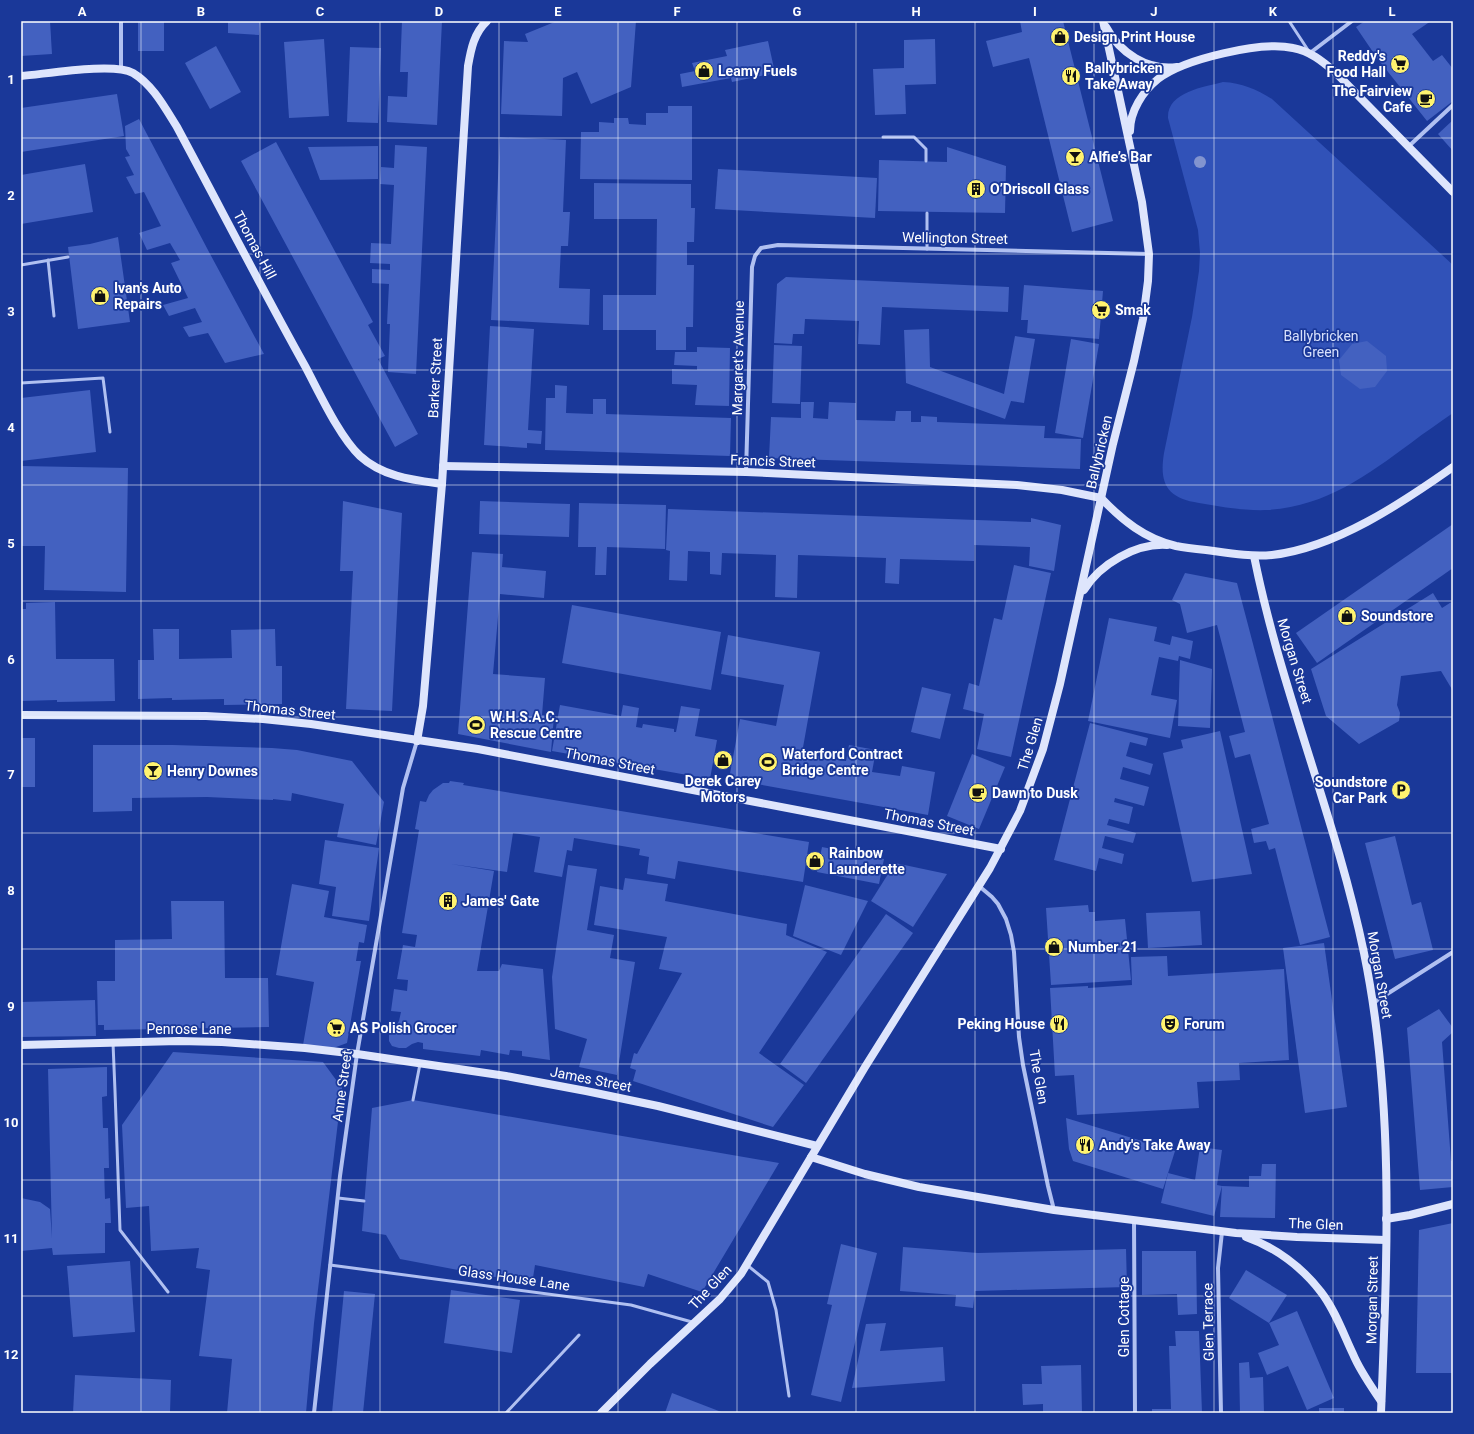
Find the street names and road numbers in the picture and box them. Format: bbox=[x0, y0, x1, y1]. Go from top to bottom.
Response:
street label: Thomas Hill bbox=[230, 208, 280, 282]
street label: Wellington Street bbox=[902, 229, 1009, 247]
street label: Margaret's Avenue bbox=[729, 300, 747, 416]
street label: Barker Street bbox=[425, 337, 445, 419]
street label: Ballybricken bbox=[1083, 414, 1115, 490]
street label: Francis Street bbox=[730, 452, 817, 471]
street label: Morgan Street bbox=[1274, 616, 1316, 706]
street label: Thomas Street bbox=[244, 697, 337, 723]
street label: The Glen bbox=[1014, 715, 1046, 773]
street label: Thomas Street bbox=[564, 744, 657, 778]
street label: Thomas Street bbox=[883, 805, 976, 839]
street label: Morgan Street bbox=[1364, 930, 1396, 1020]
street label: Penrose Lane bbox=[147, 1021, 231, 1037]
street label: The Glen bbox=[1026, 1048, 1052, 1106]
street label: Anne Street bbox=[329, 1049, 355, 1123]
street label: James Street bbox=[549, 1063, 634, 1095]
street label: The Glen bbox=[1288, 1215, 1344, 1233]
street label: Morgan Street bbox=[1363, 1255, 1381, 1344]
street label: The Glen bbox=[685, 1261, 735, 1313]
street label: Glass House Lane bbox=[457, 1262, 571, 1294]
street label: Glen Cottage bbox=[1116, 1277, 1132, 1357]
street label: Glen Terrace bbox=[1199, 1283, 1217, 1361]

